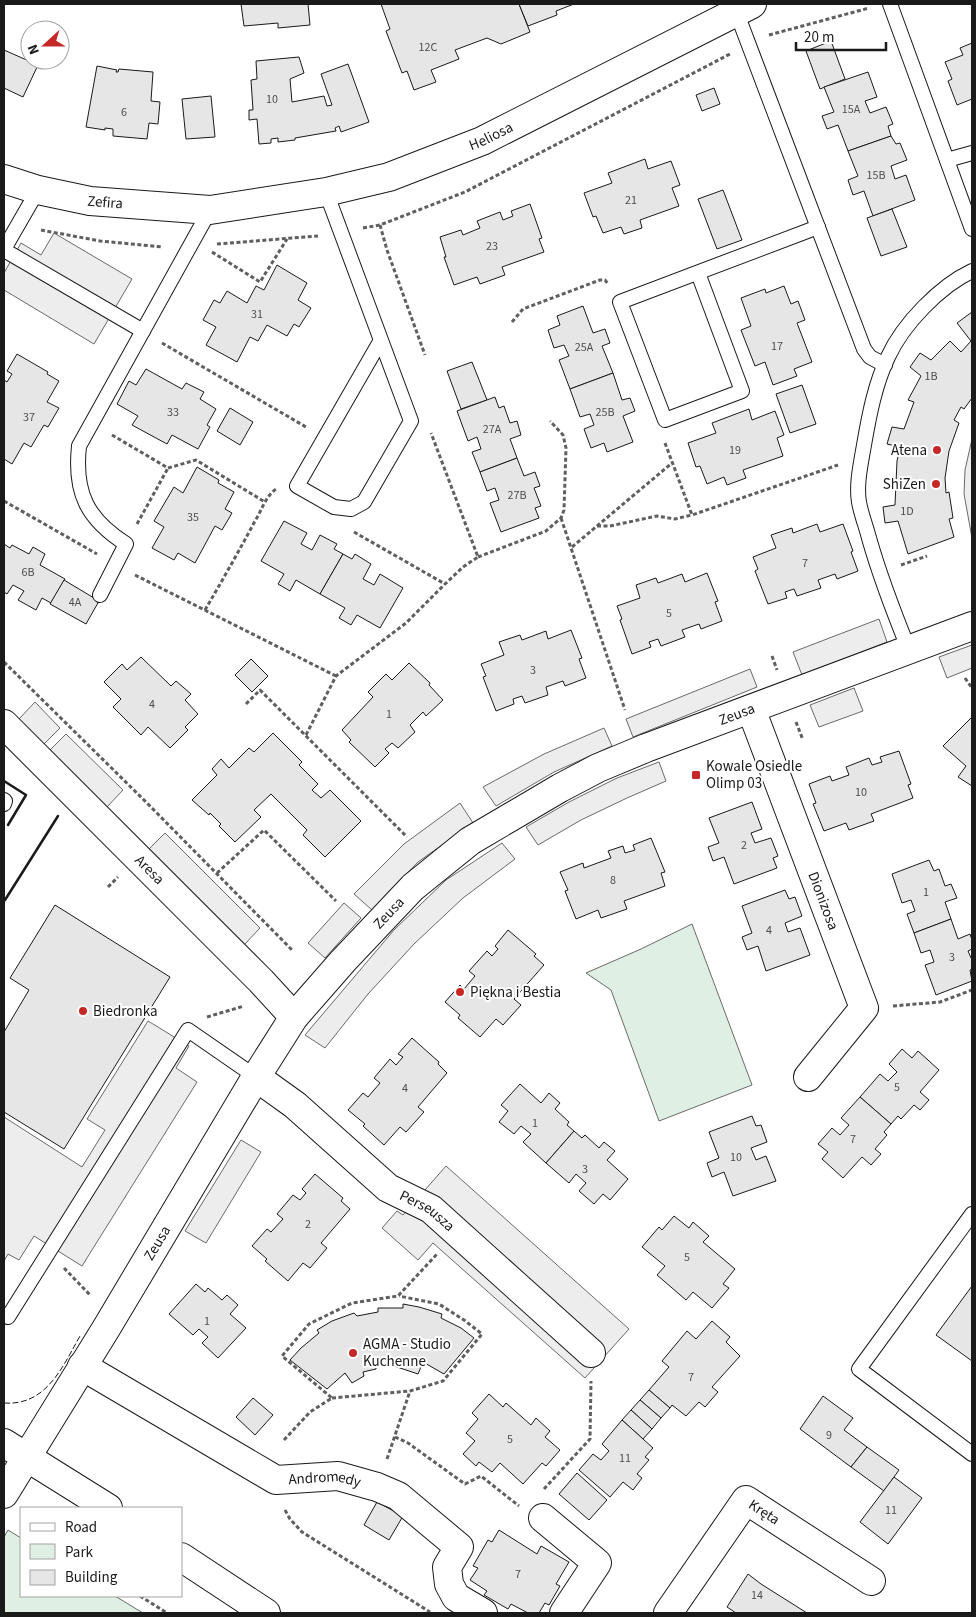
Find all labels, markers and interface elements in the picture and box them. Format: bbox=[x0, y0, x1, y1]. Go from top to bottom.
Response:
north arrow bbox=[20, 20, 70, 70]
scale bar bbox=[796, 20, 886, 52]
text: 20 m bbox=[804, 27, 834, 48]
house number: 12C bbox=[419, 39, 438, 56]
text: N bbox=[23, 41, 45, 57]
house number: 10 bbox=[266, 91, 278, 108]
house number: 15A bbox=[842, 101, 861, 118]
house number: 6 bbox=[121, 104, 127, 121]
street label: Heliosa bbox=[466, 117, 516, 156]
house number: 15B bbox=[867, 167, 885, 184]
street label: Zefira bbox=[86, 190, 124, 214]
house number: 21 bbox=[625, 192, 637, 209]
house number: 23 bbox=[486, 238, 498, 255]
house number: 31 bbox=[251, 306, 263, 323]
house number: 17 bbox=[771, 338, 783, 355]
house number: 25A bbox=[575, 339, 594, 356]
house number: 1B bbox=[924, 368, 938, 385]
house number: 33 bbox=[167, 404, 179, 421]
house number: 25B bbox=[596, 404, 614, 421]
house number: 37 bbox=[23, 409, 35, 426]
house number: 27A bbox=[483, 421, 502, 438]
place label: Atena bbox=[891, 440, 927, 461]
house number: 19 bbox=[729, 442, 741, 459]
marker: Atena bbox=[931, 444, 943, 456]
place label: ShiZen bbox=[883, 474, 926, 495]
marker: ShiZen bbox=[930, 478, 942, 490]
house number: 27B bbox=[508, 487, 526, 504]
house number: 1D bbox=[900, 503, 914, 520]
house number: 35 bbox=[187, 509, 199, 526]
house number: 7 bbox=[802, 555, 808, 572]
house number: 6B bbox=[21, 564, 35, 581]
house number: 4A bbox=[69, 594, 82, 611]
house number: 5 bbox=[666, 605, 672, 622]
house number: 3 bbox=[530, 662, 536, 679]
house number: 4 bbox=[149, 696, 155, 713]
street label: Zeusa bbox=[716, 698, 758, 730]
house number: 1 bbox=[386, 706, 392, 723]
place label: Kowale Osiedle Olimp 03 bbox=[706, 756, 802, 794]
marker: Kowale Osiedle Olimp 03 bbox=[690, 769, 702, 781]
house number: 10 bbox=[855, 784, 867, 801]
house number: 2 bbox=[741, 837, 747, 854]
street label: Aresa bbox=[130, 850, 169, 889]
street label: Dionizosa bbox=[803, 868, 844, 933]
house number: 8 bbox=[610, 872, 616, 889]
house number: 1 bbox=[923, 884, 929, 901]
street label: Zeusa bbox=[368, 892, 409, 934]
house number: 4 bbox=[766, 922, 772, 939]
house number: 3 bbox=[949, 949, 955, 966]
place label: Piękna i Bestia bbox=[470, 982, 561, 1003]
marker: Piękna i Bestia bbox=[454, 986, 466, 998]
place label: Biedronka bbox=[93, 1001, 158, 1022]
marker: Biedronka bbox=[77, 1005, 89, 1017]
house number: 5 bbox=[894, 1079, 900, 1096]
house number: 4 bbox=[402, 1080, 408, 1097]
house number: 1 bbox=[532, 1115, 538, 1132]
house number: 7 bbox=[850, 1131, 856, 1148]
house number: 10 bbox=[730, 1149, 742, 1166]
house number: 3 bbox=[582, 1161, 588, 1178]
street label: Perseusza bbox=[396, 1185, 459, 1236]
house number: 2 bbox=[305, 1216, 311, 1233]
street label: Zeusa bbox=[139, 1222, 176, 1264]
house number: 5 bbox=[684, 1249, 690, 1266]
house number: 1 bbox=[204, 1313, 210, 1330]
place label: AGMA - Studio Kuchenne bbox=[363, 1334, 451, 1372]
marker: AGMA - Studio Kuchenne bbox=[347, 1347, 359, 1359]
house number: 7 bbox=[688, 1369, 694, 1386]
house number: 9 bbox=[826, 1427, 832, 1444]
house number: 5 bbox=[507, 1431, 513, 1448]
house number: 11 bbox=[619, 1450, 631, 1467]
street label: Andromedy bbox=[288, 1465, 363, 1492]
street label: Kręta bbox=[744, 1494, 784, 1530]
house number: 11 bbox=[885, 1502, 897, 1519]
legend bbox=[20, 1507, 182, 1597]
text: Road bbox=[65, 1517, 97, 1538]
text: Park bbox=[65, 1542, 94, 1563]
house number: 7 bbox=[515, 1566, 521, 1583]
text: Building bbox=[65, 1567, 118, 1588]
house number: 14 bbox=[751, 1587, 763, 1604]

